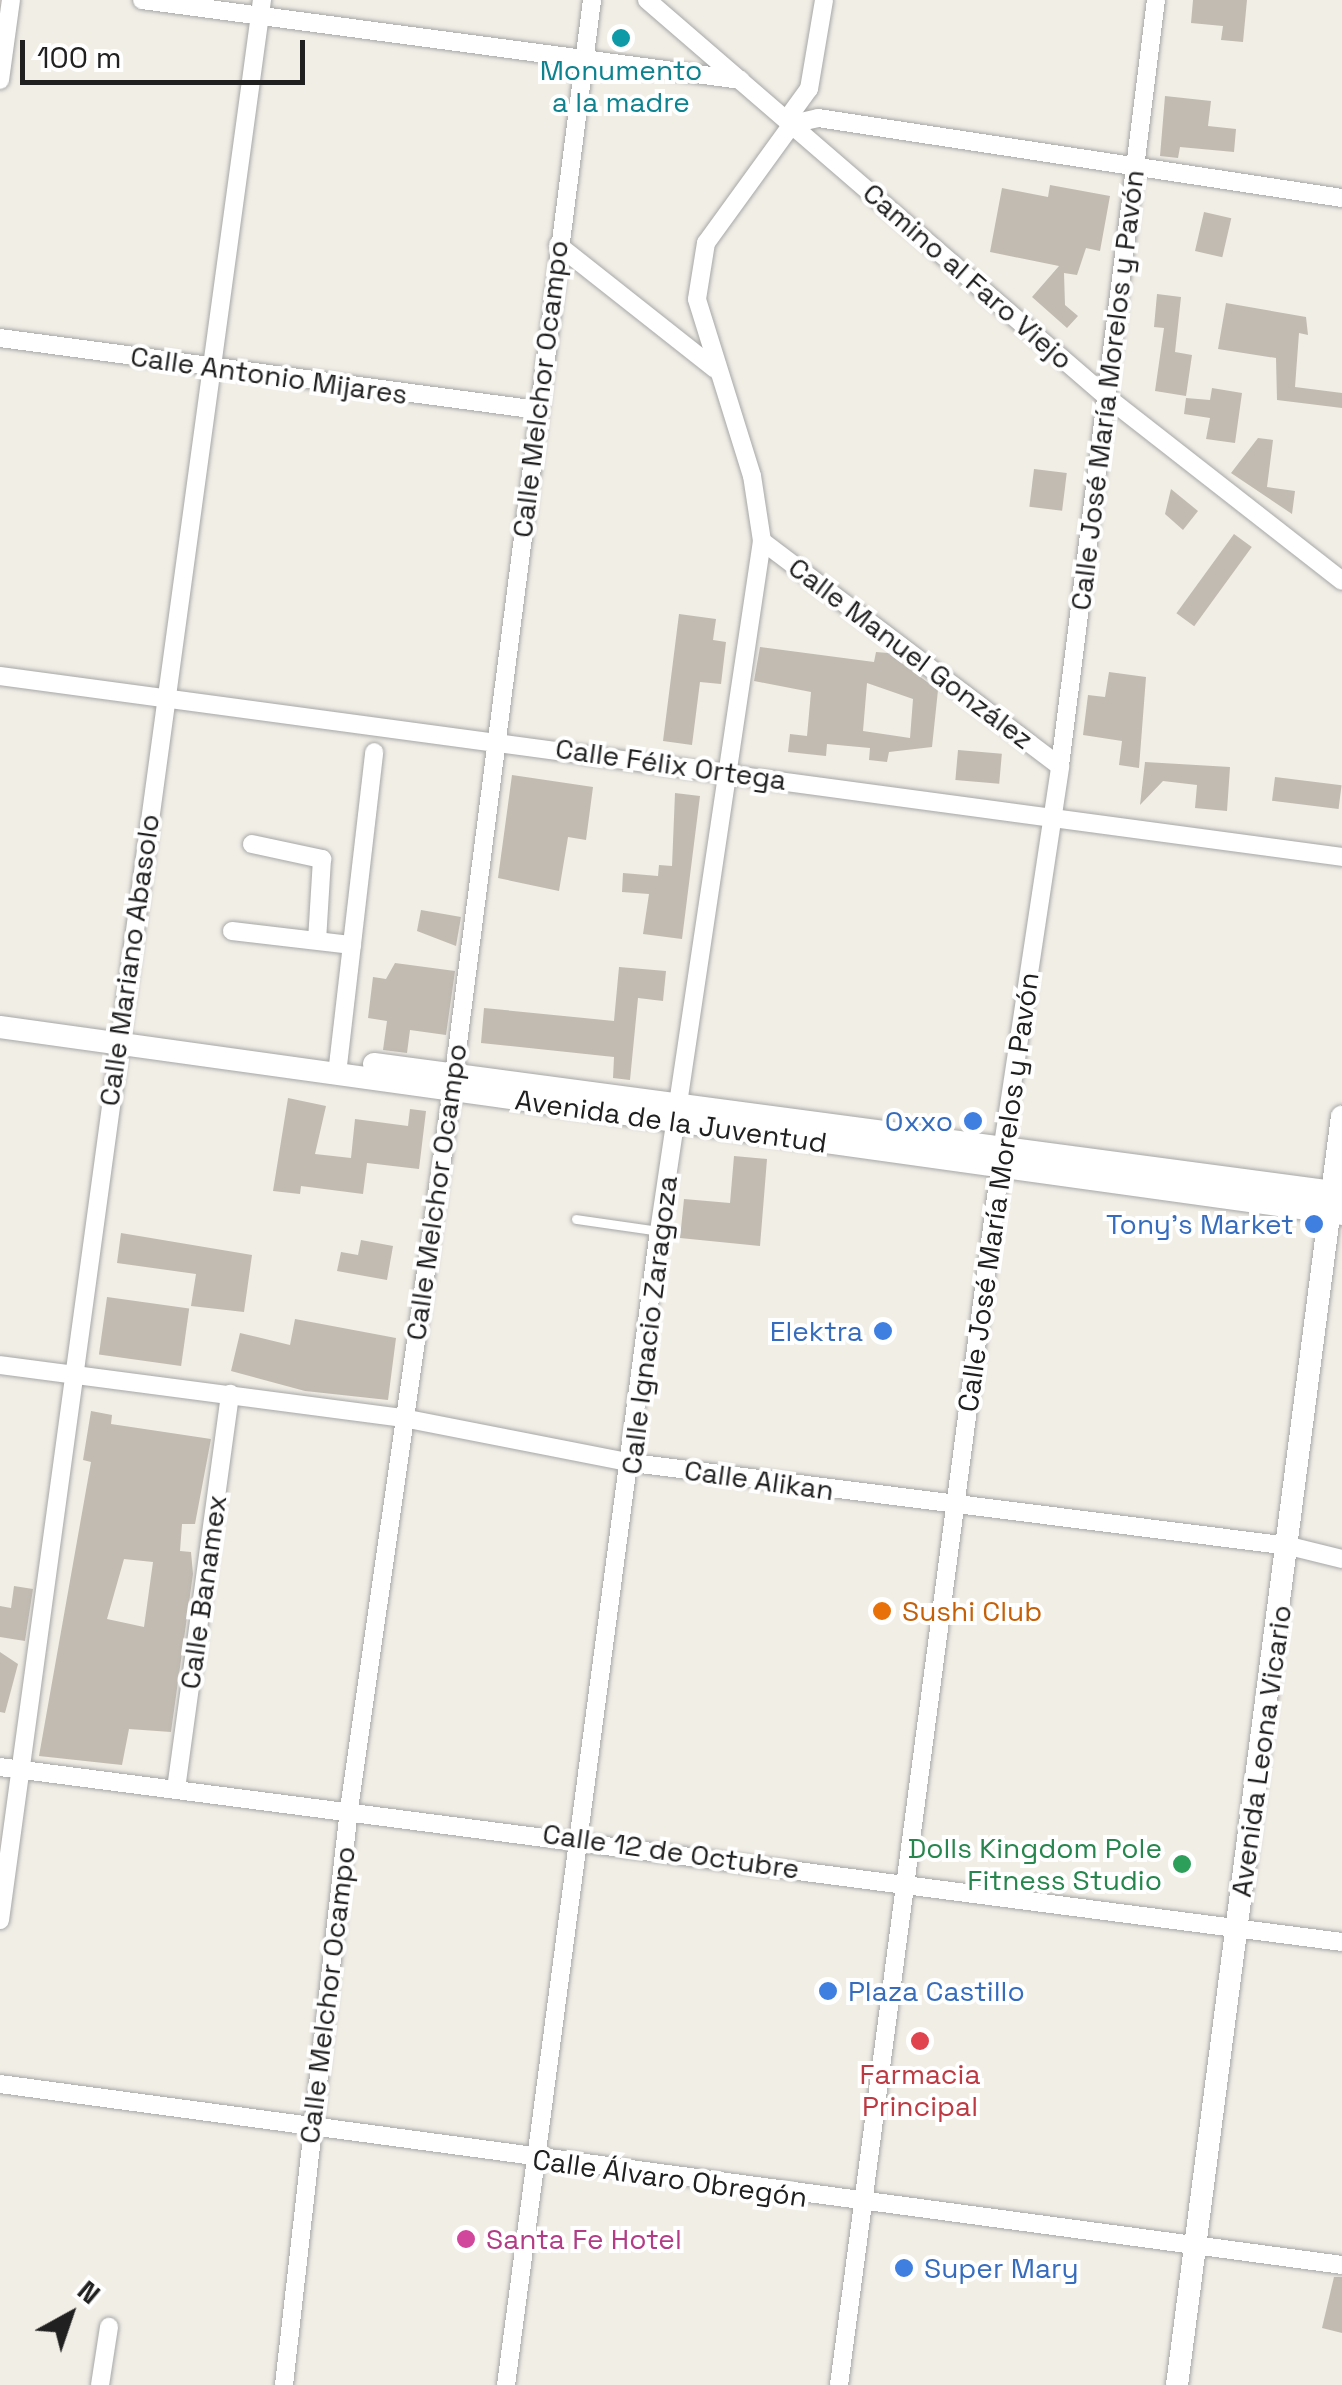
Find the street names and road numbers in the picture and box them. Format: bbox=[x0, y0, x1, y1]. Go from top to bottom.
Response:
street label: Calle José María Morelos y Pavón bbox=[1063, 168, 1151, 612]
street label: Camino al Faro Viejo bbox=[856, 176, 1080, 376]
street label: Calle Melchor Ocampo bbox=[505, 238, 575, 540]
street label: Calle Antonio Mijares bbox=[128, 339, 410, 411]
street label: Calle Manuel González bbox=[782, 550, 1040, 756]
street label: Calle Félix Ortega bbox=[553, 731, 789, 797]
street label: Calle Mariano Abasolo bbox=[92, 812, 166, 1108]
street label: Calle José María Morelos y Pavón bbox=[950, 970, 1046, 1414]
street label: Calle Melchor Ocampo bbox=[399, 1042, 473, 1342]
street label: Avenida de la Juventud bbox=[513, 1082, 829, 1160]
street label: Calle Ignacio Zaragoza bbox=[614, 1174, 684, 1476]
street label: Calle Alikan bbox=[682, 1453, 836, 1507]
street label: Calle Banamex bbox=[173, 1493, 233, 1691]
street label: Avenida Leona Vicario bbox=[1224, 1603, 1298, 1899]
street label: Calle 12 de Octubre bbox=[541, 1816, 801, 1886]
street label: Calle Melchor Ocampo bbox=[292, 1844, 362, 2146]
street label: Calle Álvaro Obregón bbox=[530, 2142, 810, 2214]

